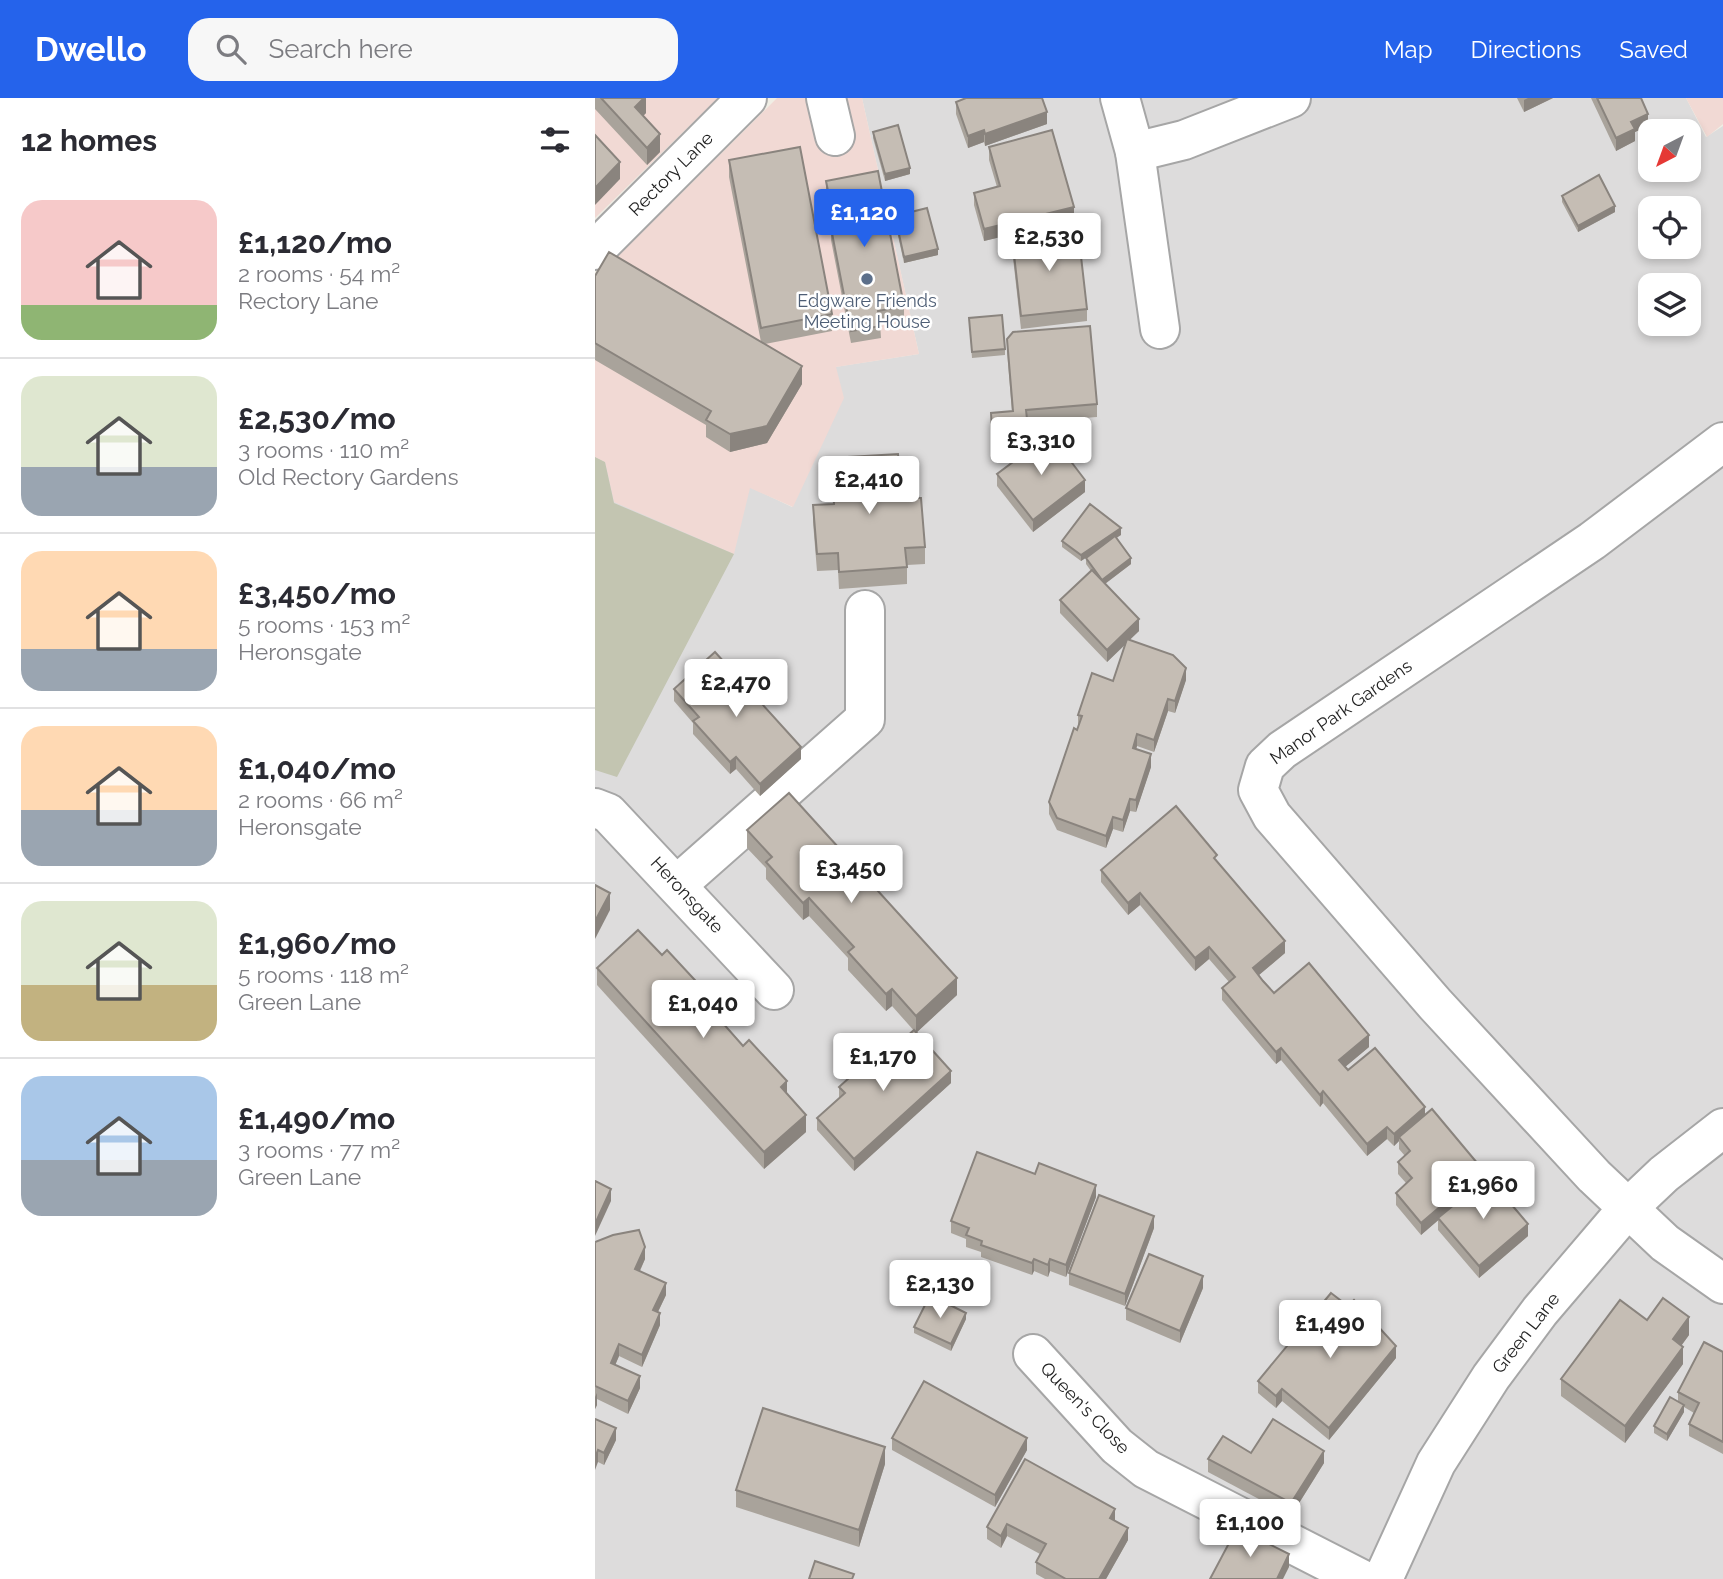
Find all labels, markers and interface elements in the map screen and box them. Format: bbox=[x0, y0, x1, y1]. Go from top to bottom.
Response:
search box bbox=[188, 18, 678, 81]
text: Dwello bbox=[35, 30, 146, 69]
icon: search bbox=[212, 30, 250, 68]
text: Search here bbox=[268, 34, 413, 64]
text: Map bbox=[1384, 35, 1433, 64]
text: Directions bbox=[1471, 35, 1581, 64]
text: Saved bbox=[1619, 35, 1688, 64]
north arrow bbox=[1638, 119, 1701, 182]
map controls bbox=[1638, 119, 1701, 336]
icon: filters bbox=[536, 121, 574, 159]
text: 12 homes bbox=[21, 123, 157, 158]
street label: Rectory Lane bbox=[624, 127, 717, 220]
pin: £1,120 bbox=[807, 190, 921, 249]
button: locate bbox=[1638, 196, 1701, 259]
text: £1,120 bbox=[830, 198, 898, 225]
pin: £2,530 bbox=[992, 214, 1106, 273]
text: £2,530 bbox=[1014, 222, 1084, 249]
text: £1,120/mo bbox=[238, 225, 392, 260]
icon: home bbox=[77, 228, 161, 312]
text: 2 rooms · 54 m² bbox=[238, 260, 400, 287]
marker: Edgware Friends Meeting House bbox=[859, 271, 875, 287]
button: layers bbox=[1638, 273, 1701, 336]
text: Rectory Lane bbox=[238, 287, 379, 314]
place label: Edgware Friends Meeting House bbox=[797, 290, 937, 332]
text: £2,530/mo bbox=[238, 401, 396, 436]
icon: home bbox=[77, 404, 161, 488]
pin: £3,310 bbox=[984, 418, 1098, 477]
text: £3,310 bbox=[1006, 426, 1076, 453]
text: 3 rooms · 110 m² bbox=[238, 436, 409, 463]
pin: £2,410 bbox=[812, 456, 926, 516]
text: Old Rectory Gardens bbox=[238, 463, 459, 490]
text: £2,410 bbox=[834, 465, 904, 492]
text: £3,450/mo bbox=[238, 576, 396, 611]
icon: home bbox=[77, 579, 161, 663]
text: 5 rooms · 153 m² bbox=[238, 611, 410, 638]
text: Heronsgate bbox=[238, 638, 362, 665]
street label: Manor Park Gardens bbox=[1266, 655, 1416, 768]
pin: £2,470 bbox=[679, 660, 793, 719]
text: £2,470 bbox=[700, 668, 772, 695]
text: £1,040/mo bbox=[238, 751, 396, 786]
icon: home bbox=[77, 754, 161, 838]
text: 2 rooms · 66 m² bbox=[238, 786, 403, 813]
text: Heronsgate bbox=[238, 813, 362, 840]
pin: £3,450 bbox=[794, 846, 908, 905]
street label: Heronsgate bbox=[647, 852, 728, 938]
text: £3,450 bbox=[816, 854, 886, 881]
text: £1,960/mo bbox=[238, 926, 396, 961]
icon: home bbox=[77, 929, 161, 1013]
text: 5 rooms · 118 m² bbox=[238, 961, 409, 988]
pin: £1,040 bbox=[646, 981, 760, 1040]
text: Green Lane bbox=[238, 988, 361, 1015]
text: £1,040 bbox=[668, 989, 738, 1016]
pin: £1,170 bbox=[826, 1034, 940, 1093]
text: £1,170 bbox=[849, 1042, 917, 1069]
text: £1,490/mo bbox=[238, 1101, 395, 1136]
icon: home bbox=[77, 1104, 161, 1188]
text: 3 rooms · 77 m² bbox=[238, 1136, 400, 1163]
pin: £1,960 bbox=[1426, 1162, 1540, 1221]
text: Green Lane bbox=[238, 1163, 361, 1190]
text: £1,960 bbox=[1448, 1170, 1518, 1197]
pin: £2,130 bbox=[883, 1260, 997, 1320]
text: £2,130 bbox=[905, 1269, 975, 1296]
street label: Green Lane bbox=[1488, 1288, 1564, 1377]
pin: £1,490 bbox=[1273, 1300, 1387, 1360]
text: £1,490 bbox=[1295, 1309, 1365, 1336]
street label: Queen's Close bbox=[1036, 1357, 1135, 1458]
pin: £1,100 bbox=[1193, 1500, 1307, 1559]
text: £1,100 bbox=[1216, 1508, 1284, 1535]

